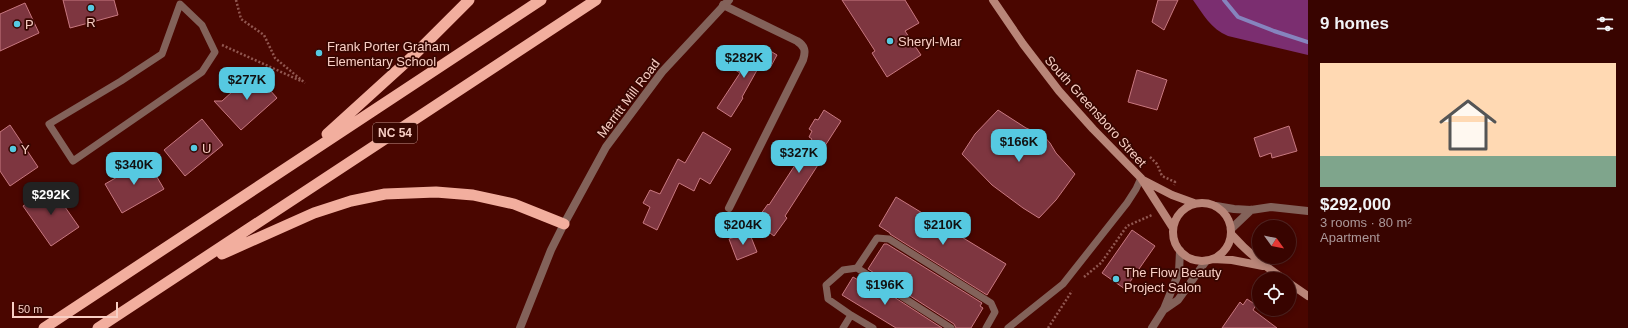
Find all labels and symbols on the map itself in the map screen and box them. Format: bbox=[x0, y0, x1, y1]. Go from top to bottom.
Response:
marker: R bbox=[86, 3, 96, 13]
place label: R bbox=[86, 15, 96, 30]
place label: P bbox=[25, 17, 34, 32]
marker: P bbox=[12, 19, 22, 29]
place label: Sheryl-Mar bbox=[898, 34, 962, 49]
marker: Sheryl-Mar bbox=[885, 36, 895, 46]
place label: Frank Porter Graham Elementary School bbox=[327, 39, 450, 69]
pin: $282K bbox=[716, 45, 772, 79]
marker: Frank Porter Graham Elementary School bbox=[314, 48, 324, 58]
street label: South Greensboro Street bbox=[1042, 53, 1150, 170]
street label: Merritt Mill Road bbox=[594, 56, 663, 141]
pin: $277K bbox=[219, 67, 275, 101]
road number: NC 54 bbox=[373, 123, 417, 143]
pin: $166K bbox=[991, 129, 1047, 163]
pin: $327K bbox=[771, 140, 827, 174]
place label: U bbox=[202, 141, 211, 156]
place label: Y bbox=[21, 142, 30, 157]
marker: U bbox=[189, 143, 199, 153]
marker: Y bbox=[8, 144, 18, 154]
pin: $340K bbox=[106, 152, 162, 186]
pin: $292K bbox=[23, 182, 79, 216]
pin: $204K bbox=[715, 212, 771, 246]
pin: $210K bbox=[915, 212, 971, 246]
north arrow bbox=[1252, 220, 1296, 264]
place label: The Flow Beauty Project Salon bbox=[1124, 265, 1222, 295]
pin: $196K bbox=[857, 272, 913, 306]
marker: The Flow Beauty Project Salon bbox=[1111, 274, 1121, 284]
scale bar bbox=[12, 300, 118, 319]

